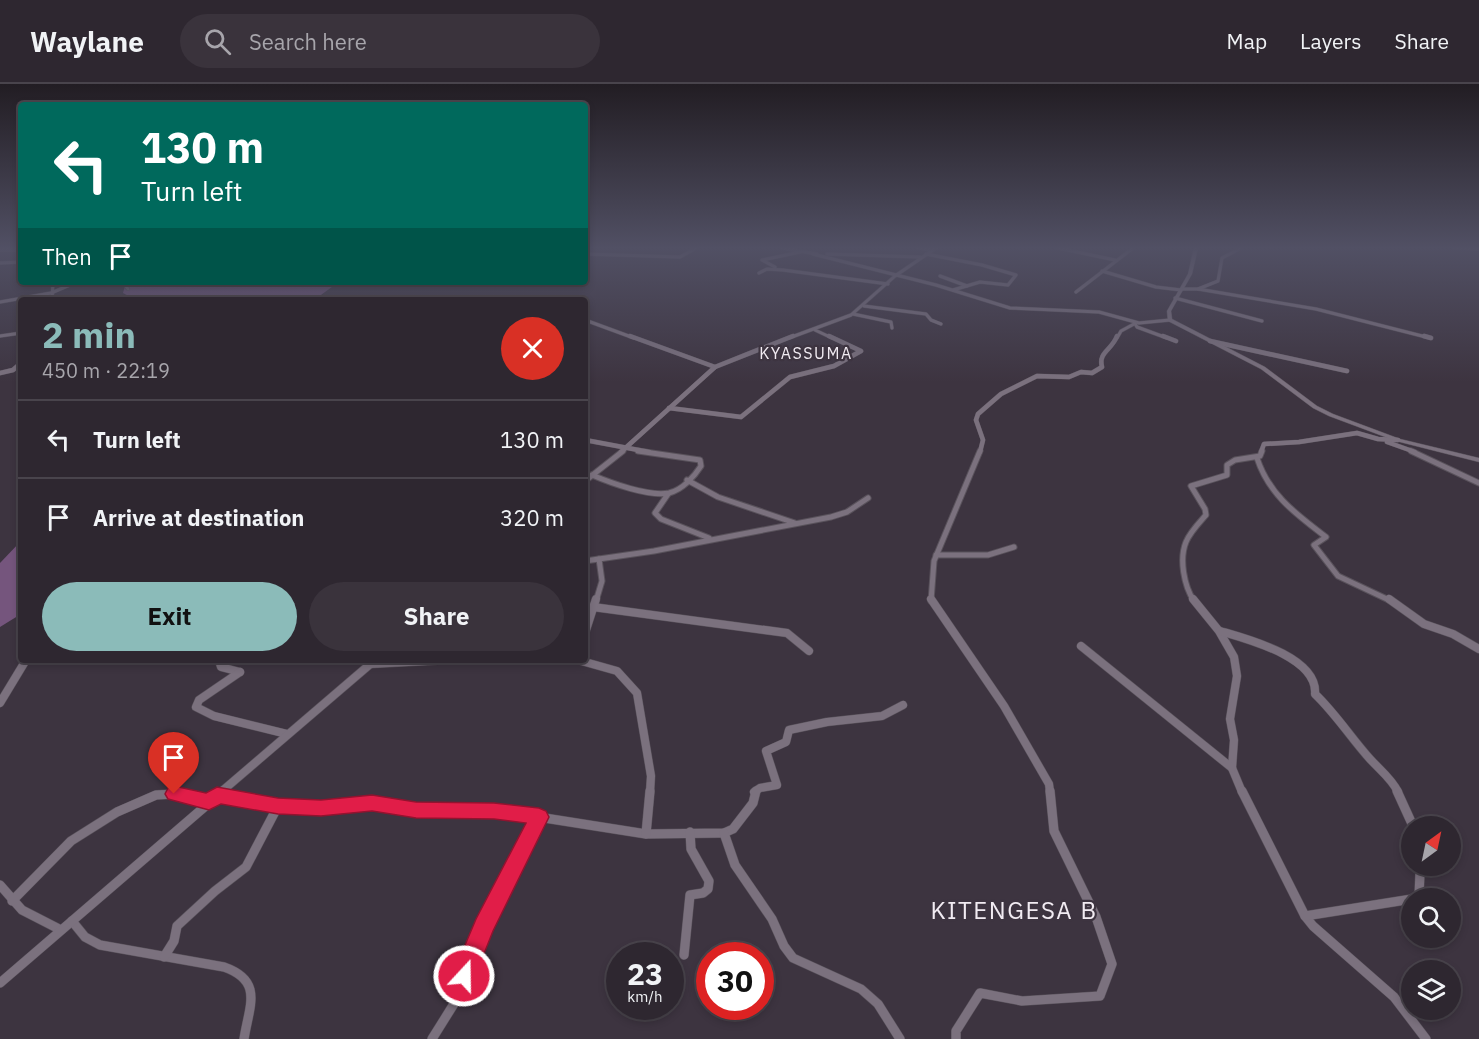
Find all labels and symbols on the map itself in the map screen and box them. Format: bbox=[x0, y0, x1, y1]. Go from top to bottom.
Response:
district label: KYASSUMA bbox=[759, 343, 853, 363]
pin bbox=[148, 732, 199, 794]
north arrow bbox=[1401, 816, 1461, 876]
district label: KITENGESA B bbox=[930, 894, 1098, 926]
speed limit sign: 30 bbox=[696, 942, 774, 1020]
position arrow bbox=[432, 944, 496, 1008]

